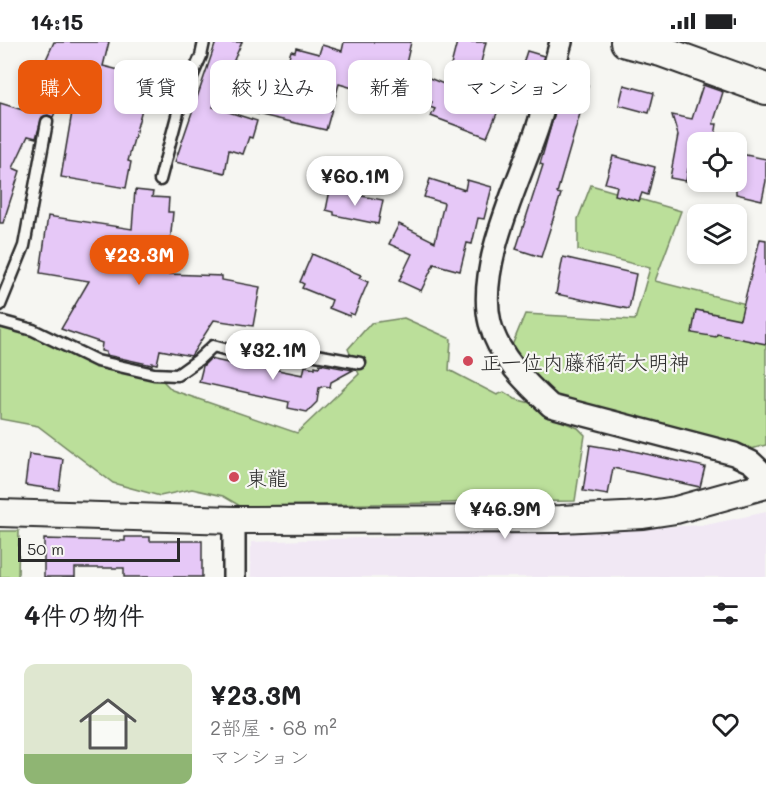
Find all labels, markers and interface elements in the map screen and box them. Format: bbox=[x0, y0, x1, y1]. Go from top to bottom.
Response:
text: 14:15 bbox=[30, 7, 83, 36]
chip: 購入 bbox=[18, 60, 102, 114]
chip: 賃貸 bbox=[114, 60, 198, 114]
chip: 絞り込み bbox=[210, 60, 336, 114]
chip: 新着 bbox=[348, 60, 432, 114]
chip: マンション bbox=[444, 60, 590, 114]
map controls bbox=[687, 132, 747, 264]
button: locate bbox=[687, 132, 747, 192]
pin: ¥60.1M bbox=[306, 156, 404, 207]
text: ¥60.1M bbox=[320, 162, 390, 188]
button: layers bbox=[687, 204, 747, 264]
pin: ¥23.3M bbox=[90, 235, 188, 286]
text: ¥23.3M bbox=[104, 241, 174, 267]
pin: ¥32.1M bbox=[224, 330, 322, 381]
text: ¥32.1M bbox=[239, 336, 307, 362]
place label: 正一位内藤稲荷大明神 bbox=[480, 348, 690, 375]
marker: 正一位内藤稲荷大明神 bbox=[461, 354, 475, 368]
place label: 東龍 bbox=[246, 464, 288, 491]
marker: 東龍 bbox=[227, 470, 241, 484]
pin: ¥46.9M bbox=[456, 489, 554, 540]
text: ¥46.9M bbox=[469, 495, 541, 521]
scale bar bbox=[18, 535, 180, 562]
text: 50 m bbox=[27, 538, 64, 559]
icon: filters bbox=[709, 597, 742, 630]
text: 4件の物件 bbox=[24, 598, 144, 632]
text: ¥23.3M bbox=[210, 678, 302, 712]
icon: home bbox=[72, 688, 144, 760]
icon: heart bbox=[709, 708, 742, 741]
text: 2部屋 · 68 m² bbox=[210, 714, 337, 740]
text: マンション bbox=[210, 743, 309, 769]

